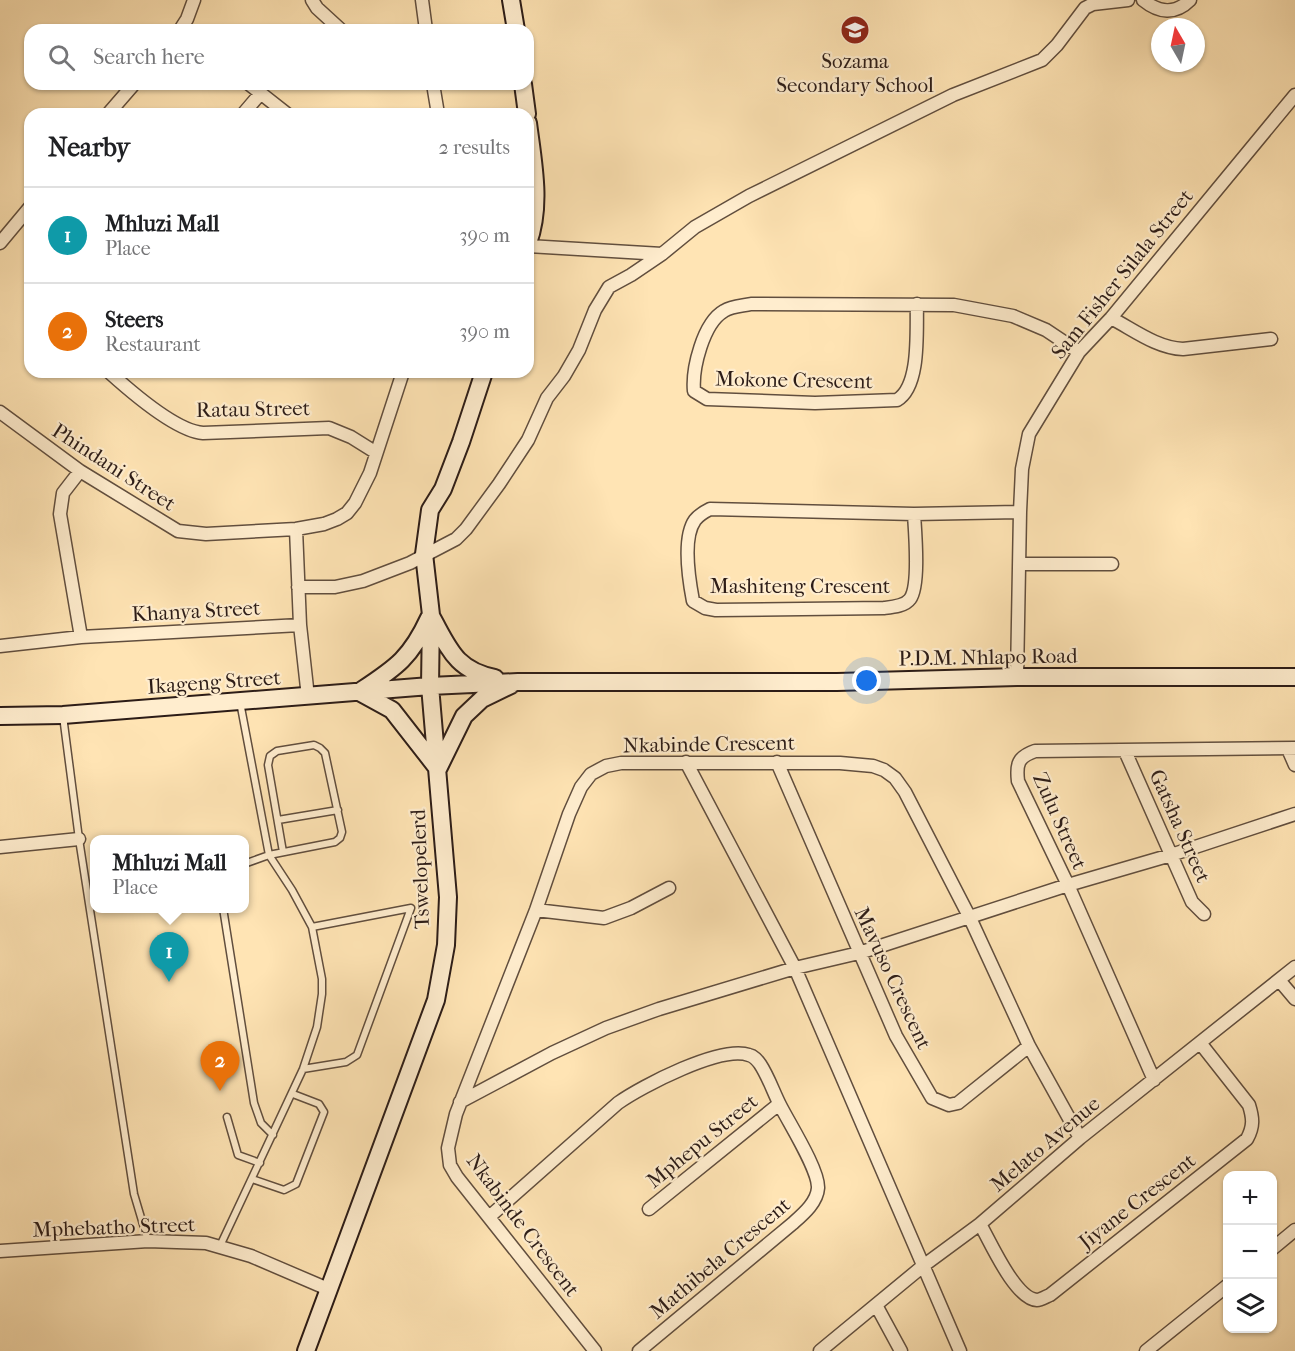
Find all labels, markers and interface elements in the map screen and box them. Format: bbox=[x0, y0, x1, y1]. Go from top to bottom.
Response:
school or university icon: Sozama Secondary School bbox=[839, 14, 871, 46]
north arrow bbox=[1151, 18, 1205, 72]
search box bbox=[24, 24, 534, 90]
icon: search bbox=[45, 41, 78, 74]
text: Search here bbox=[93, 44, 205, 70]
place label: Sozama Secondary School bbox=[776, 49, 934, 97]
text: Nearby bbox=[48, 132, 130, 163]
text: 2 results bbox=[439, 136, 510, 159]
street label: Sam Fisher Silala Street bbox=[1046, 184, 1198, 364]
text: Mhluzi Mall bbox=[105, 211, 219, 237]
text: 1 bbox=[64, 224, 71, 247]
text: 390 m bbox=[459, 224, 510, 247]
text: Place bbox=[105, 237, 151, 260]
text: Steers bbox=[105, 307, 163, 333]
text: 2 bbox=[62, 320, 73, 343]
text: 390 m bbox=[459, 320, 510, 343]
text: Restaurant bbox=[105, 333, 201, 356]
street label: Mokone Crescent bbox=[715, 367, 873, 393]
street label: Ratau Street bbox=[196, 396, 311, 422]
street label: Phindani Street bbox=[48, 418, 181, 516]
street label: Mashiteng Crescent bbox=[710, 574, 891, 598]
street label: Khanya Street bbox=[131, 596, 261, 626]
street label: P.D.M. Nhlapo Road bbox=[898, 643, 1078, 671]
street label: Ikageng Street bbox=[147, 665, 282, 699]
your location bbox=[852, 666, 881, 695]
street label: Nkabinde Crescent bbox=[623, 730, 796, 757]
street label: Gatsha Street bbox=[1144, 766, 1216, 887]
street label: Zulu Street bbox=[1028, 769, 1092, 874]
street label: Tswelopelerd bbox=[406, 808, 434, 929]
popup bbox=[90, 835, 249, 913]
text: Mhluzi Mall bbox=[112, 850, 227, 876]
text: Place bbox=[112, 876, 158, 899]
street label: Mavuso Crescent bbox=[850, 903, 937, 1053]
pin: 1 bbox=[150, 932, 188, 982]
pin: 2 bbox=[200, 1042, 240, 1091]
street label: Mphepu Street bbox=[642, 1089, 763, 1193]
street label: Melato Avenue bbox=[985, 1091, 1105, 1197]
street label: Jiyane Crescent bbox=[1072, 1148, 1200, 1255]
street label: Nkabinde Crescent bbox=[462, 1149, 585, 1301]
map controls bbox=[1223, 1171, 1277, 1333]
button: + bbox=[1223, 1171, 1277, 1225]
street label: Mathibela Crescent bbox=[645, 1192, 795, 1324]
street label: Mphebatho Street bbox=[32, 1212, 196, 1242]
button: − bbox=[1223, 1225, 1277, 1279]
button: layers bbox=[1223, 1279, 1277, 1333]

